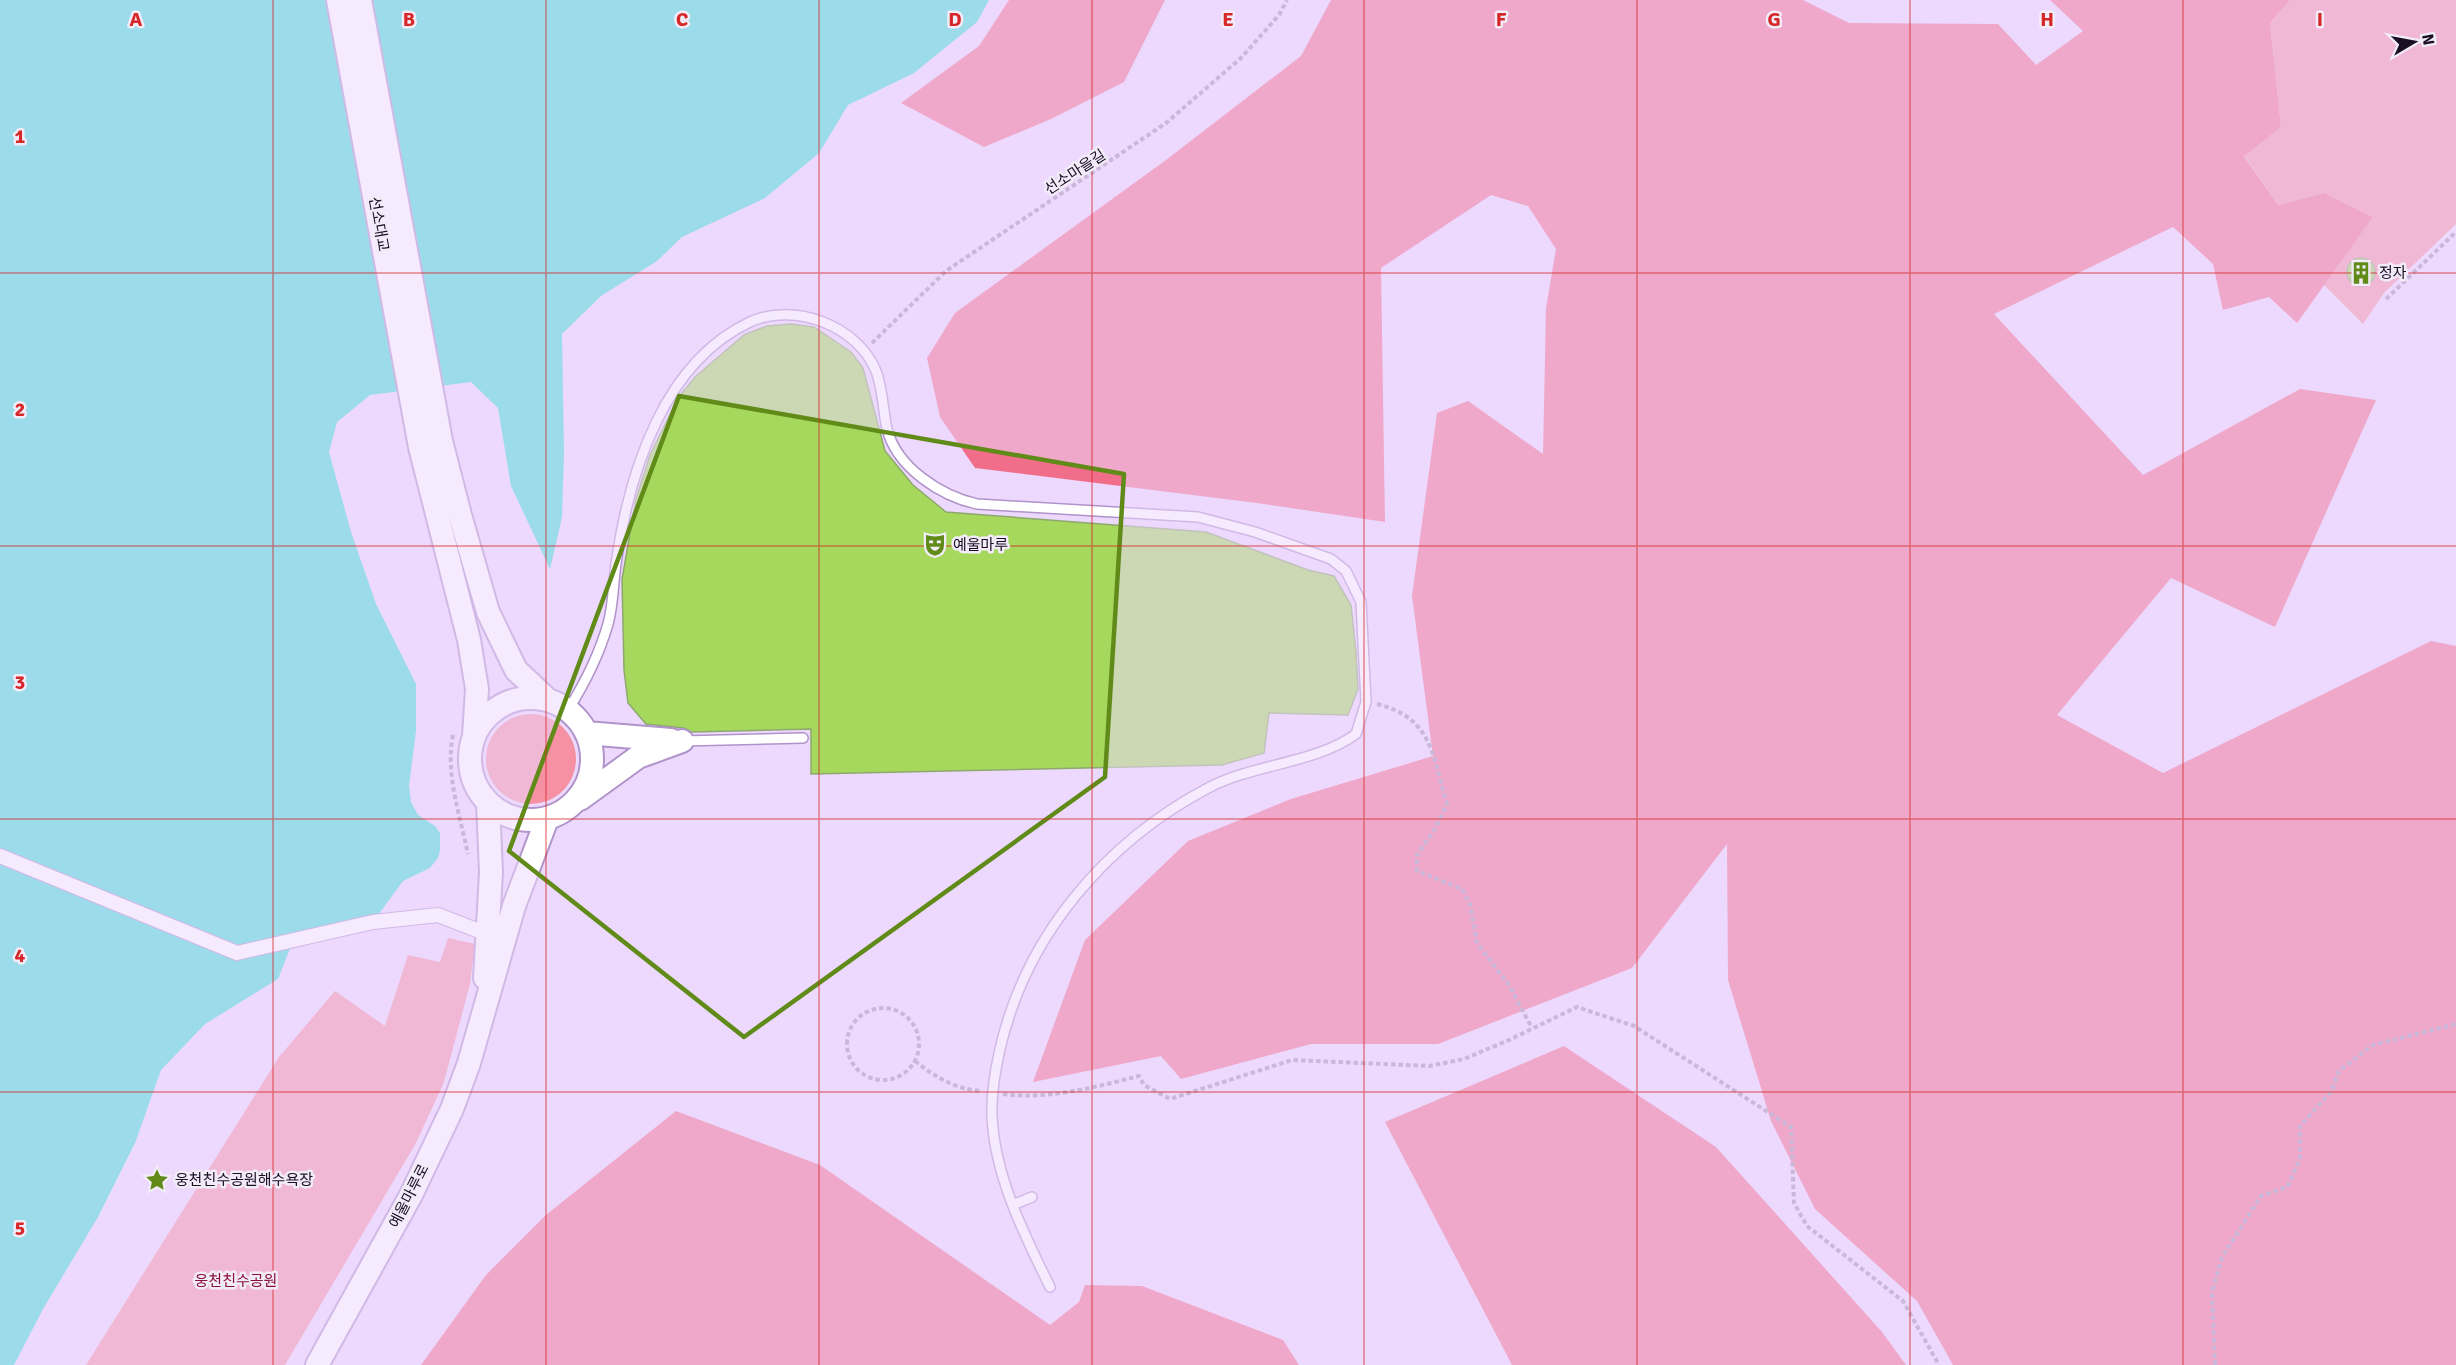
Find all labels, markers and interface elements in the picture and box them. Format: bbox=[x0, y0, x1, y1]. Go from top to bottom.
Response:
text: A bbox=[130, 7, 143, 32]
text: B bbox=[403, 7, 415, 32]
text: C bbox=[676, 7, 688, 32]
text: D bbox=[948, 7, 962, 32]
text: E bbox=[1222, 7, 1234, 32]
text: F bbox=[1496, 7, 1507, 32]
text: G bbox=[1767, 7, 1781, 32]
text: H bbox=[2040, 7, 2054, 32]
text: I bbox=[2317, 7, 2323, 32]
north arrow bbox=[2384, 12, 2444, 72]
text: N bbox=[2417, 32, 2439, 47]
text: 1 bbox=[15, 124, 26, 149]
street label: 선소마을길 bbox=[1041, 146, 1109, 198]
street label: 선소대교 bbox=[365, 195, 393, 253]
building icon: 정자 bbox=[2348, 260, 2374, 286]
place label: 정자 bbox=[2379, 264, 2407, 282]
text: 2 bbox=[15, 397, 25, 422]
theatre icon: 예울마루 bbox=[922, 532, 948, 558]
place label: 예울마루 bbox=[953, 536, 1008, 554]
text: 3 bbox=[15, 670, 25, 695]
text: 4 bbox=[15, 943, 26, 968]
street label: 예울마루로 bbox=[385, 1161, 433, 1231]
place icon: 웅천친수공원해수욕장 bbox=[144, 1167, 170, 1193]
place label: 웅천친수공원해수욕장 bbox=[175, 1171, 313, 1189]
text: 5 bbox=[15, 1216, 25, 1241]
park label: 웅천친수공원 bbox=[195, 1272, 277, 1290]

